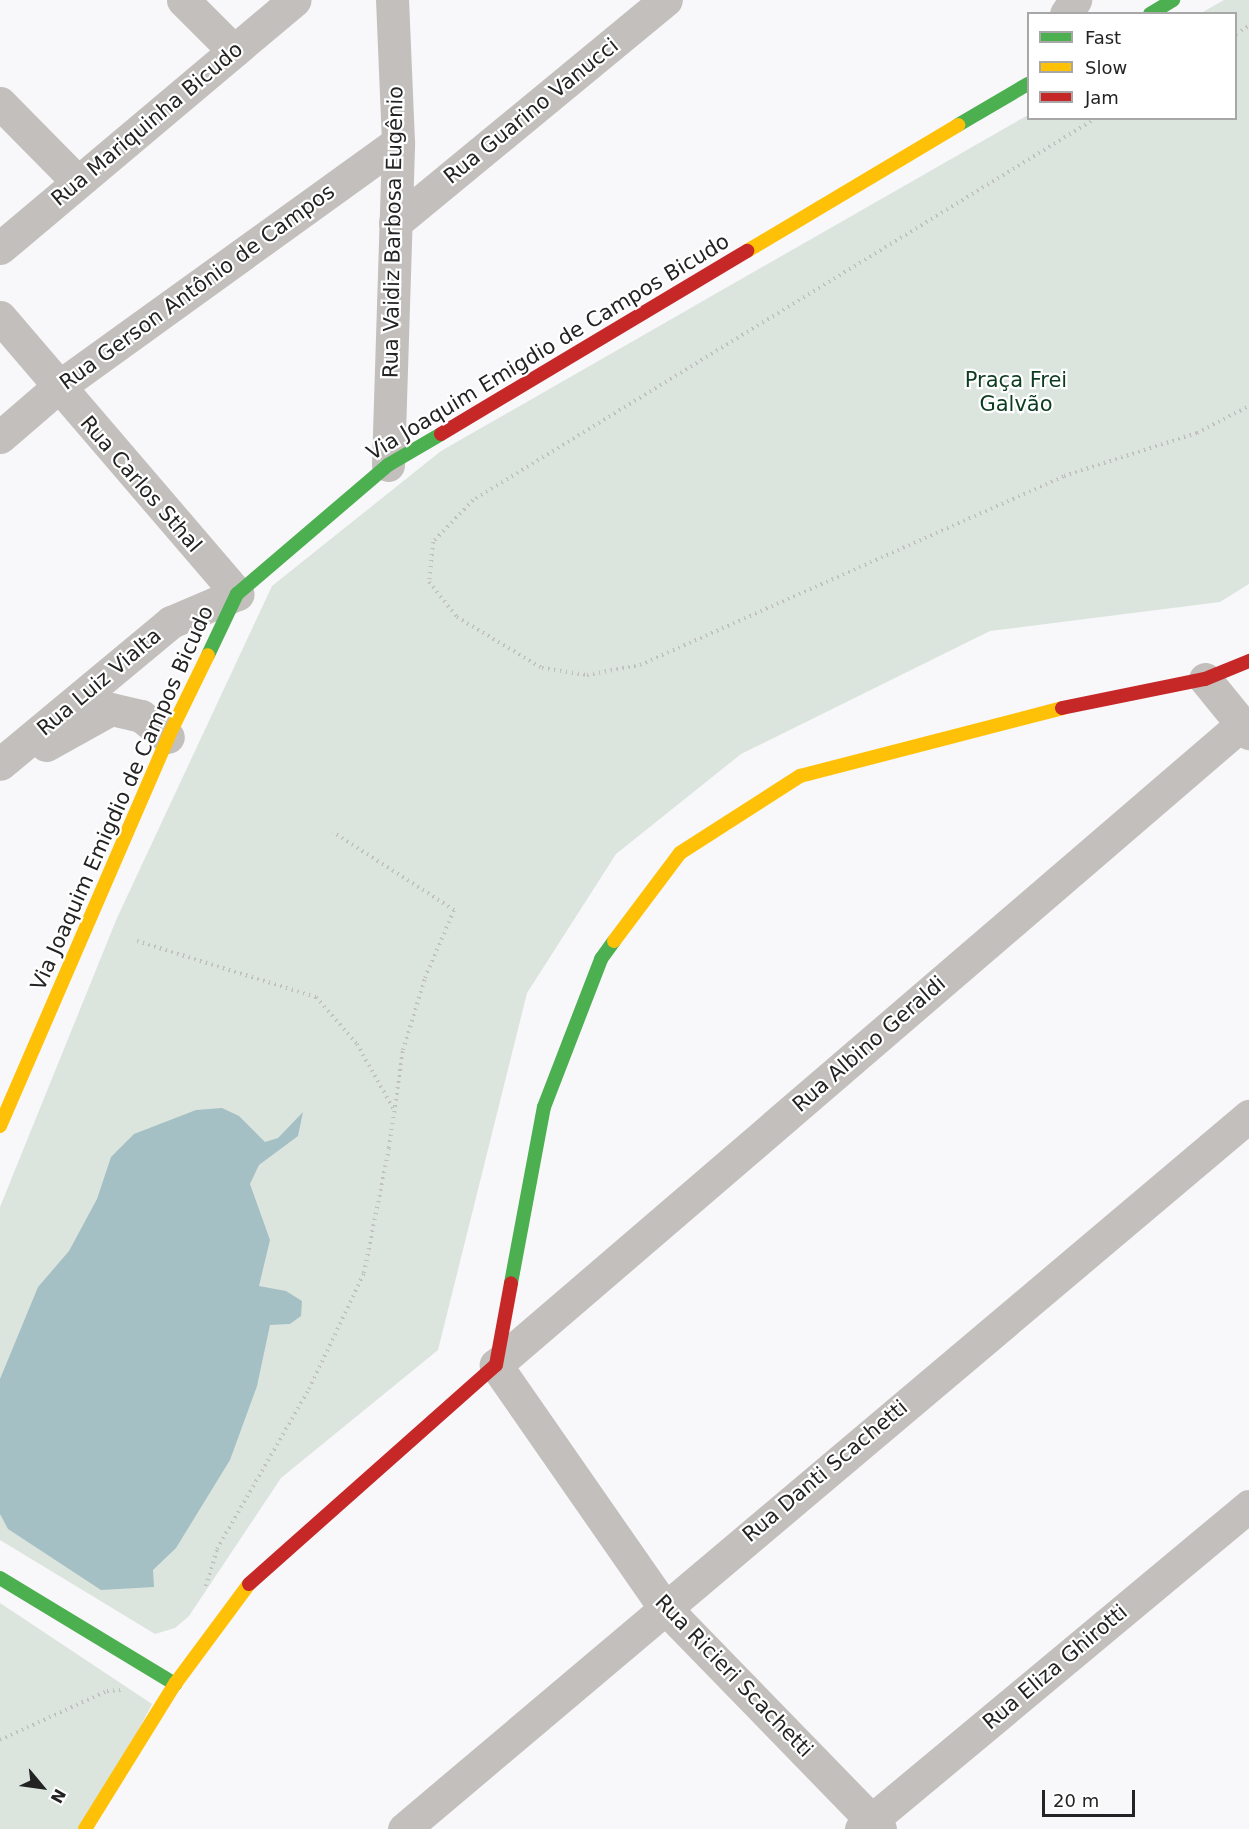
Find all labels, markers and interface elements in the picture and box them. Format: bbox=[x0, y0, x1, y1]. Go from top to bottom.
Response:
legend bbox=[1027, 12, 1237, 120]
text: Fast bbox=[1085, 27, 1121, 48]
street label: Rua Guarino Vanucci bbox=[439, 33, 623, 189]
street label: Rua Mariquinha Bicudo bbox=[46, 37, 248, 211]
text: Slow bbox=[1085, 57, 1127, 78]
street label: Rua Vaidiz Barbosa Eugênio bbox=[378, 86, 408, 378]
text: Jam bbox=[1085, 87, 1119, 108]
street label: Rua Gerson Antônio de Campos bbox=[55, 179, 339, 395]
street label: Via Joaquim Emigdio de Campos Bicudo bbox=[362, 228, 734, 466]
park label: Praça Frei Galvão bbox=[965, 367, 1067, 417]
street label: Rua Carlos Sthal bbox=[75, 411, 207, 557]
street label: Via Joaquim Emigdio de Campos Bicudo bbox=[25, 602, 219, 994]
street label: Rua Luiz Vialta bbox=[32, 623, 166, 741]
street label: Rua Albino Geraldi bbox=[787, 971, 951, 1117]
street label: Rua Danti Scachetti bbox=[737, 1395, 913, 1547]
street label: Rua Ricieri Scachetti bbox=[650, 1589, 818, 1763]
street label: Rua Eliza Ghirotti bbox=[978, 1599, 1132, 1735]
north arrow bbox=[12, 1757, 72, 1817]
scale bar bbox=[1045, 1778, 1138, 1816]
text: N bbox=[47, 1786, 70, 1806]
text: 20 m bbox=[1053, 1790, 1099, 1811]

